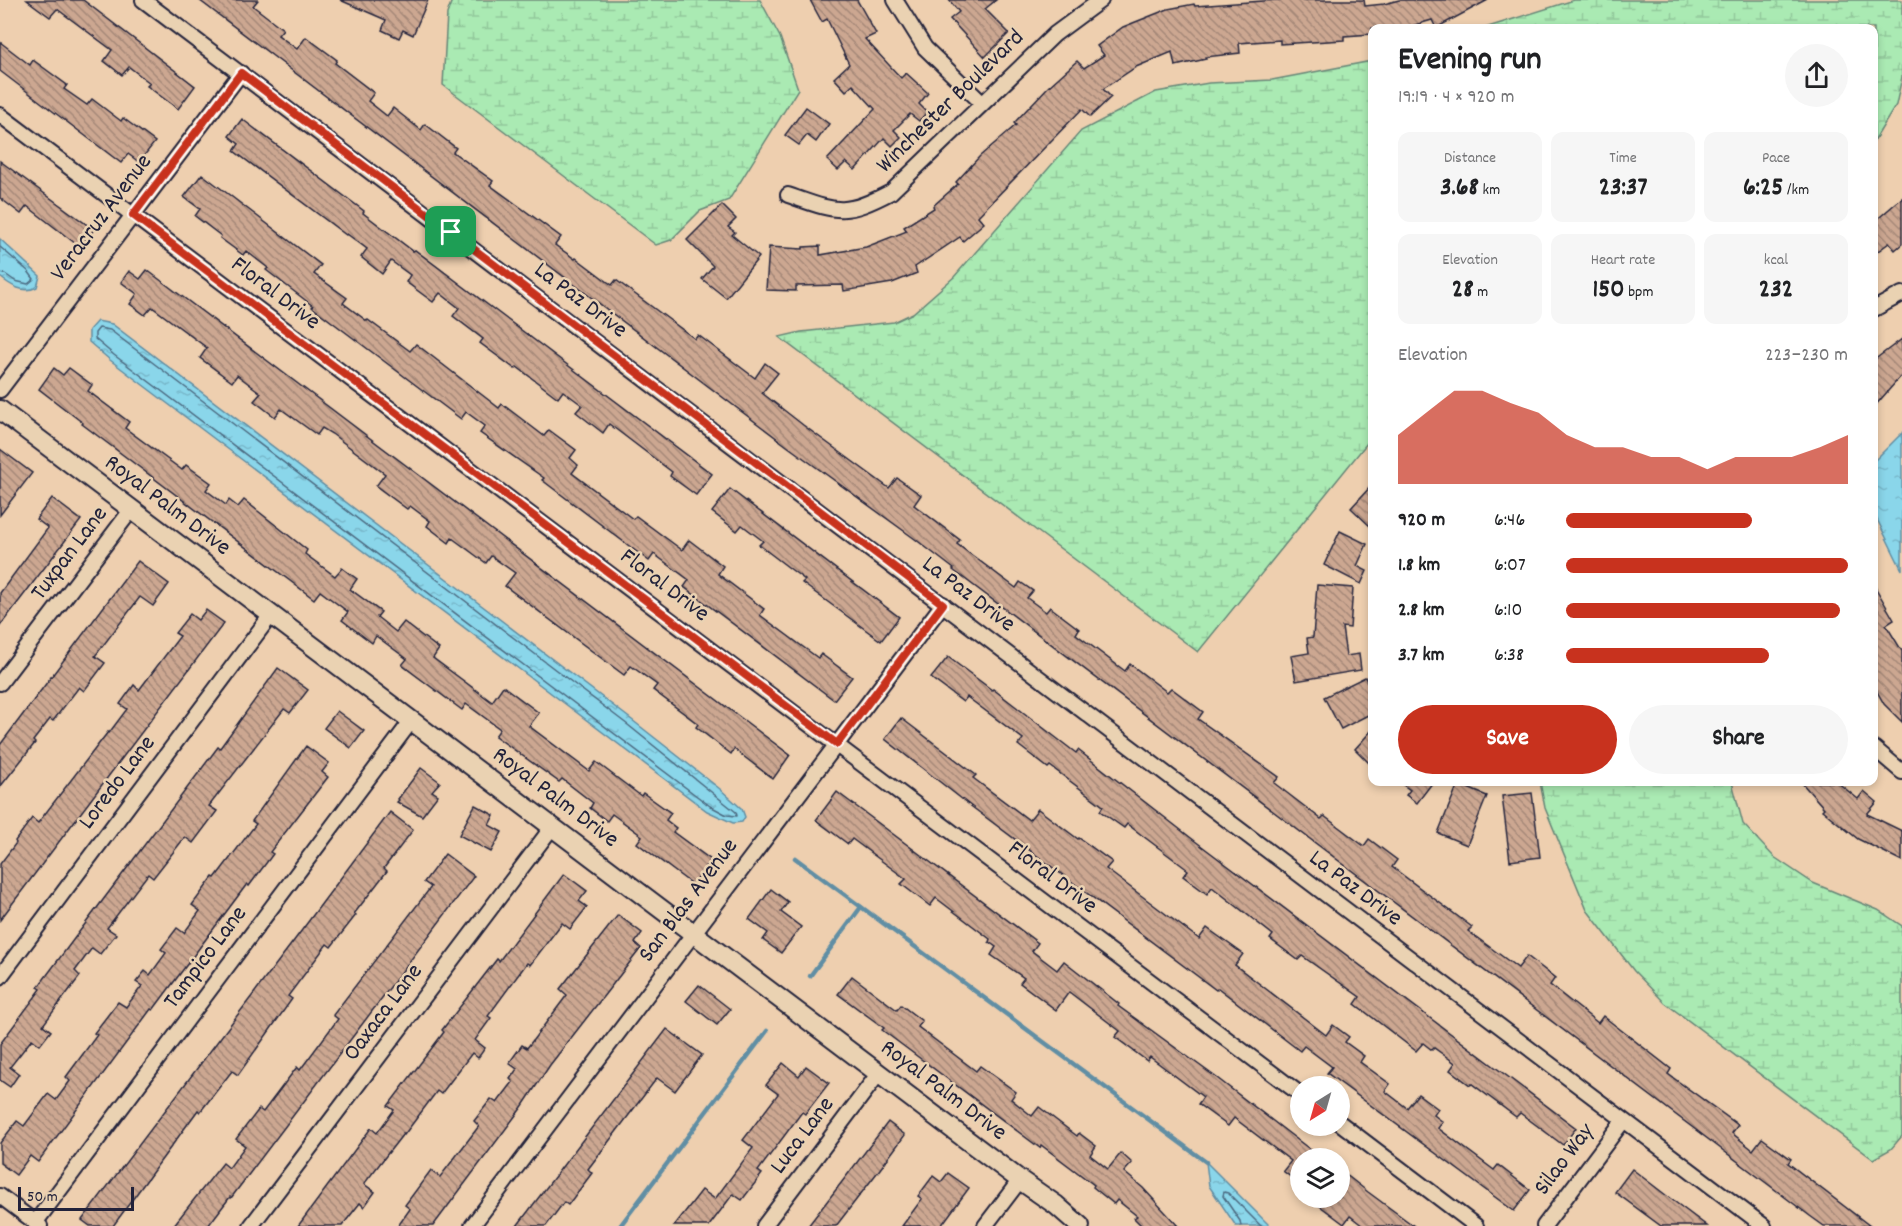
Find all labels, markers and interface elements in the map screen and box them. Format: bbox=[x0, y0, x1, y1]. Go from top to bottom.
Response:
street label: Winchester Boulevard bbox=[869, 22, 1033, 182]
text: Evening run bbox=[1398, 38, 1542, 85]
button: share bbox=[1785, 44, 1848, 107]
text: 19:19 · 4 × 920 m bbox=[1398, 84, 1515, 112]
street label: Veracruz Avenue bbox=[43, 147, 161, 289]
text: Distance bbox=[1444, 147, 1496, 170]
text: Time bbox=[1609, 147, 1637, 170]
text: Pace bbox=[1762, 147, 1790, 170]
text: 3.68 bbox=[1440, 170, 1479, 207]
text: 23:37 bbox=[1599, 170, 1647, 207]
text: 6:25 bbox=[1743, 170, 1783, 207]
text: km bbox=[1479, 179, 1500, 202]
text: /km bbox=[1783, 179, 1809, 202]
pin bbox=[425, 206, 476, 257]
icon: arrive bbox=[434, 215, 467, 248]
street label: Floral Drive bbox=[223, 249, 327, 339]
text: Elevation bbox=[1442, 249, 1498, 272]
text: Heart rate bbox=[1591, 249, 1655, 272]
text: kcal bbox=[1764, 249, 1788, 272]
street label: La Paz Drive bbox=[526, 254, 634, 348]
text: 28 bbox=[1452, 272, 1474, 309]
text: 150 bbox=[1593, 272, 1624, 309]
text: 232 bbox=[1759, 272, 1793, 309]
text: m bbox=[1474, 281, 1488, 304]
text: bpm bbox=[1624, 281, 1653, 304]
text: Elevation bbox=[1398, 342, 1468, 370]
text: 223–230 m bbox=[1765, 342, 1848, 370]
street label: Royal Palm Drive bbox=[97, 447, 237, 565]
street label: Tuxpan Lane bbox=[23, 500, 117, 608]
text: 920 m bbox=[1398, 507, 1445, 535]
text: 6:46 bbox=[1494, 507, 1525, 535]
street label: Floral Drive bbox=[612, 541, 716, 631]
street label: La Paz Drive bbox=[914, 548, 1022, 642]
text: 1.8 km bbox=[1398, 552, 1440, 580]
text: 6:07 bbox=[1494, 552, 1526, 580]
text: 2.8 km bbox=[1398, 597, 1445, 625]
text: 6:10 bbox=[1494, 597, 1522, 625]
text: 3.7 km bbox=[1398, 642, 1444, 670]
text: 6:38 bbox=[1494, 642, 1524, 670]
button: Save bbox=[1398, 705, 1617, 774]
button: Share bbox=[1629, 705, 1848, 774]
street label: Loredo Lane bbox=[71, 729, 165, 837]
street label: Royal Palm Drive bbox=[485, 739, 625, 857]
street label: San Blas Avenue bbox=[631, 832, 747, 970]
street label: Floral Drive bbox=[1000, 833, 1104, 923]
street label: La Paz Drive bbox=[1301, 842, 1409, 936]
street label: Tampico Lane bbox=[156, 899, 256, 1017]
street label: Oaxaca Lane bbox=[336, 957, 432, 1069]
street label: Royal Palm Drive bbox=[873, 1032, 1013, 1150]
north arrow bbox=[1290, 1076, 1350, 1136]
map controls bbox=[1290, 1076, 1350, 1208]
street label: Luca Lane bbox=[763, 1090, 843, 1182]
street label: Silao Way bbox=[1526, 1116, 1604, 1203]
button: layers bbox=[1290, 1148, 1350, 1208]
scale bar bbox=[18, 1184, 134, 1212]
text: 50 m bbox=[27, 1186, 58, 1209]

